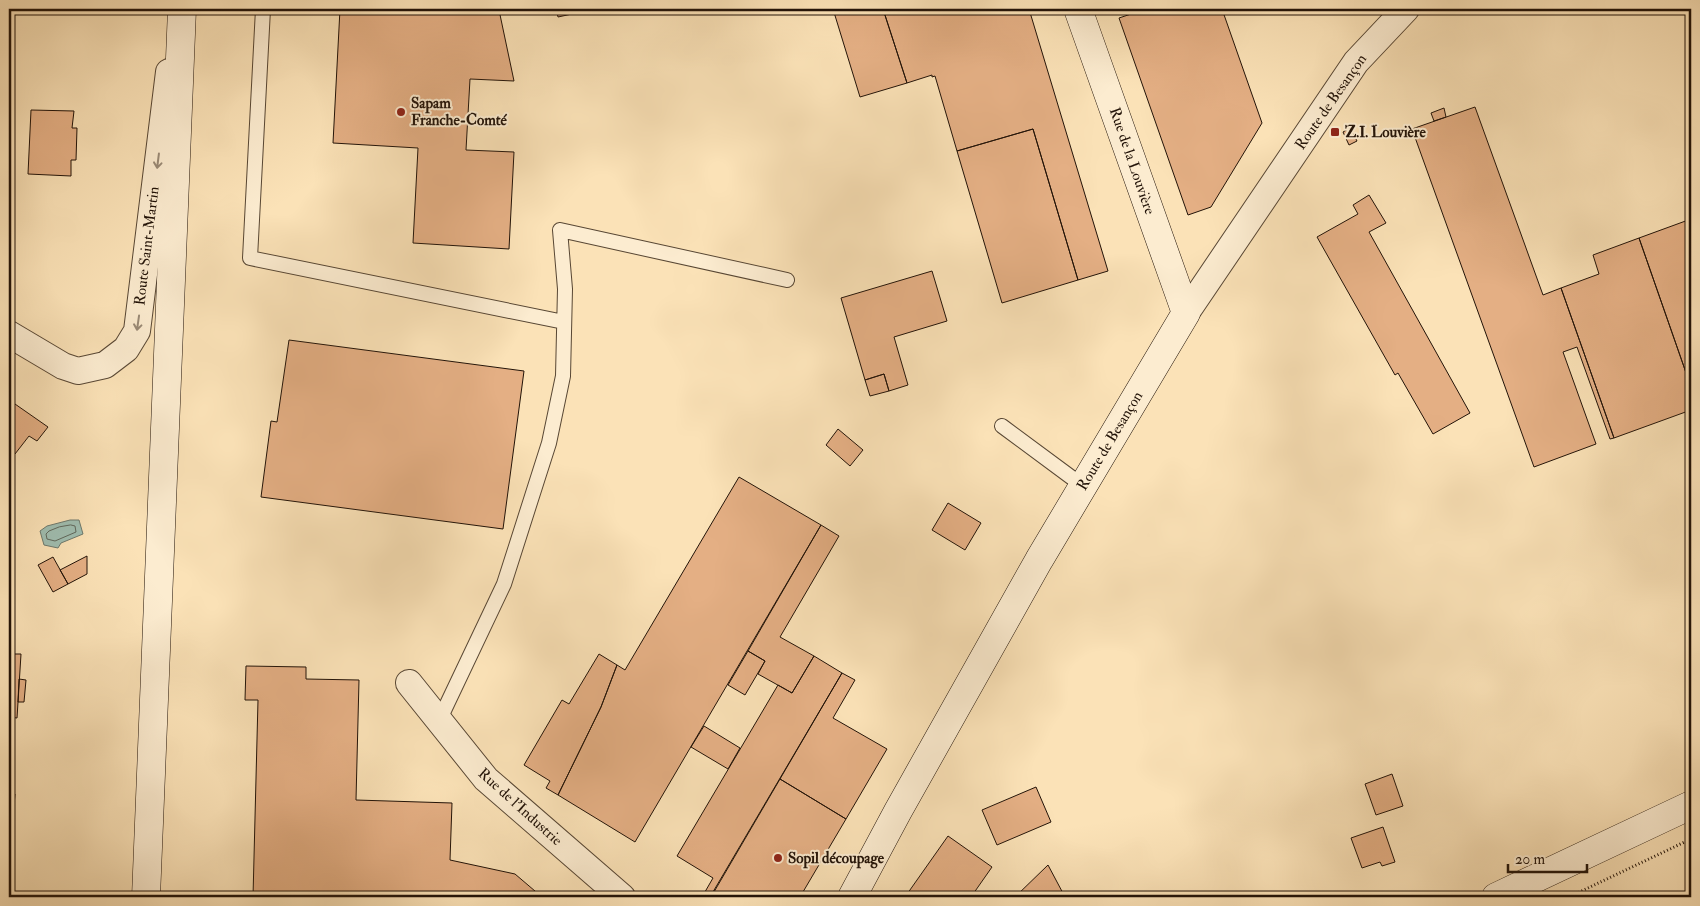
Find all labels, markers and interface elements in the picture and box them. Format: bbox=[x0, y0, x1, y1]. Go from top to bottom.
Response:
street label: Route de Besançon bbox=[1291, 50, 1371, 154]
place label: Sapam Franche-Comté bbox=[411, 94, 508, 130]
street label: Rue de la Louvière bbox=[1105, 105, 1159, 217]
marker: Sapam Franche-Comté bbox=[395, 106, 407, 118]
place label: Z.I. Louvière bbox=[1345, 123, 1426, 142]
marker: Z.I. Louvière bbox=[1329, 126, 1341, 138]
one-way arrow bbox=[153, 153, 163, 169]
street label: Route Saint-Martin bbox=[130, 185, 164, 307]
one-way arrow bbox=[133, 314, 143, 330]
street label: Route de Besançon bbox=[1073, 388, 1147, 494]
street label: Rue de l'Industrie bbox=[474, 764, 566, 850]
scale bar bbox=[1508, 841, 1586, 873]
place label: Sopil découpage bbox=[788, 849, 885, 869]
text: 20 m bbox=[1515, 850, 1545, 869]
marker: Sopil découpage bbox=[772, 852, 784, 864]

